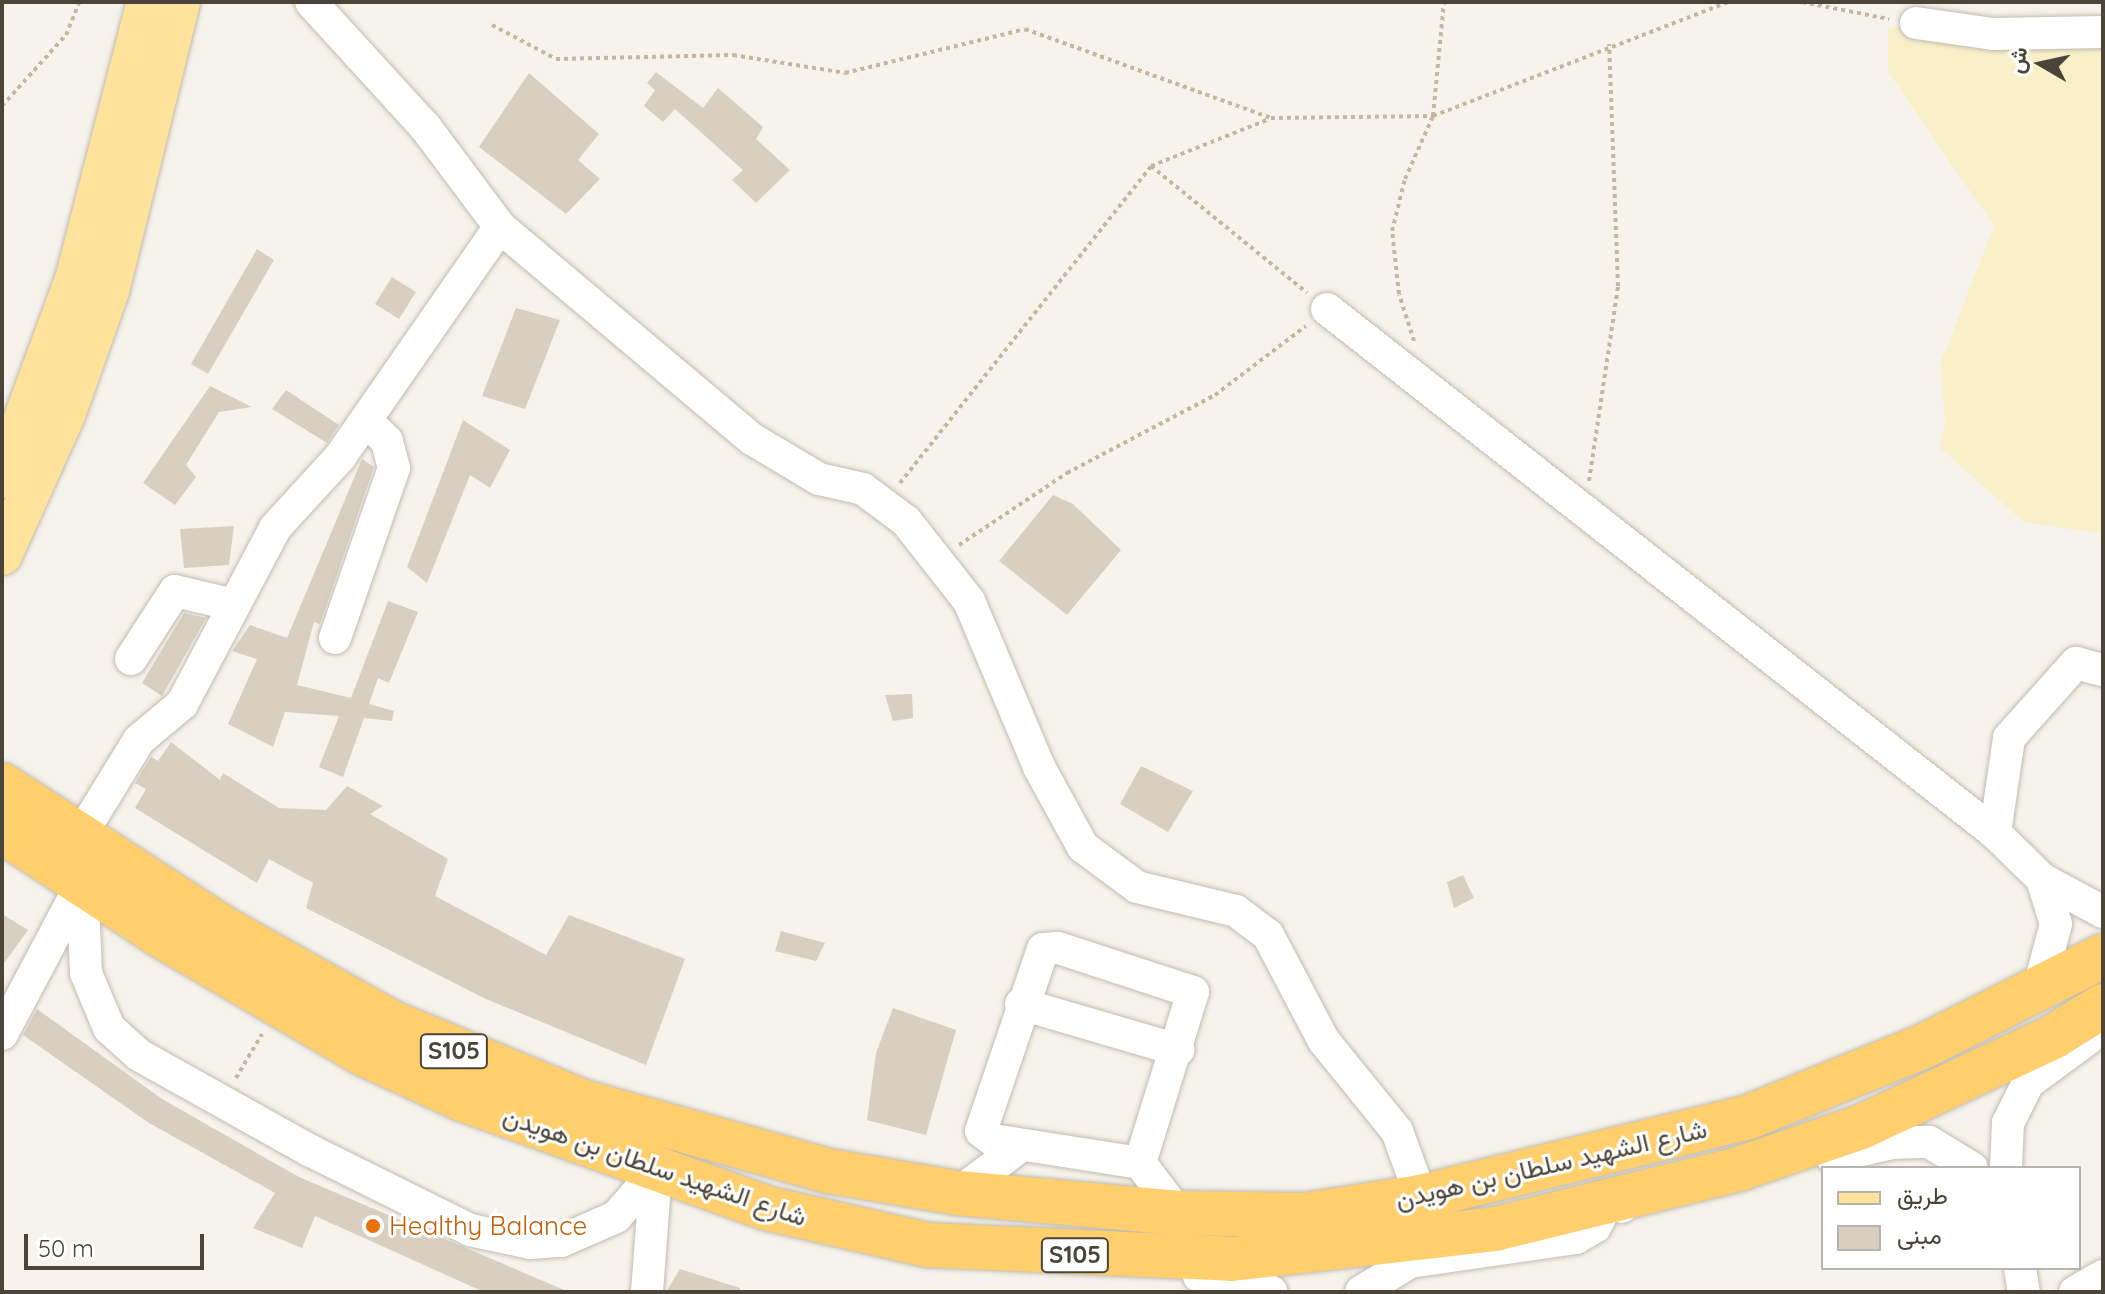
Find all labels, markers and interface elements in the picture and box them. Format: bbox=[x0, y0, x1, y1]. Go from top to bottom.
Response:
north arrow bbox=[2001, 24, 2081, 104]
text: ش bbox=[2001, 45, 2033, 75]
road number: S105 bbox=[418, 1031, 490, 1071]
street label: شارع الشهيد سلطان بن هويدن bbox=[499, 1099, 811, 1233]
street label: شارع الشهيد سلطان بن هويدن bbox=[1392, 1113, 1710, 1215]
legend bbox=[1821, 1166, 2081, 1270]
text: طريق bbox=[1897, 1180, 1948, 1210]
place label: Healthy Balance bbox=[389, 1210, 587, 1242]
marker: Healthy Balance bbox=[364, 1217, 382, 1235]
scale bar bbox=[28, 1218, 208, 1268]
text: مبنى bbox=[1897, 1220, 1942, 1250]
text: 50 m bbox=[38, 1233, 94, 1263]
road number: S105 bbox=[1039, 1235, 1111, 1275]

